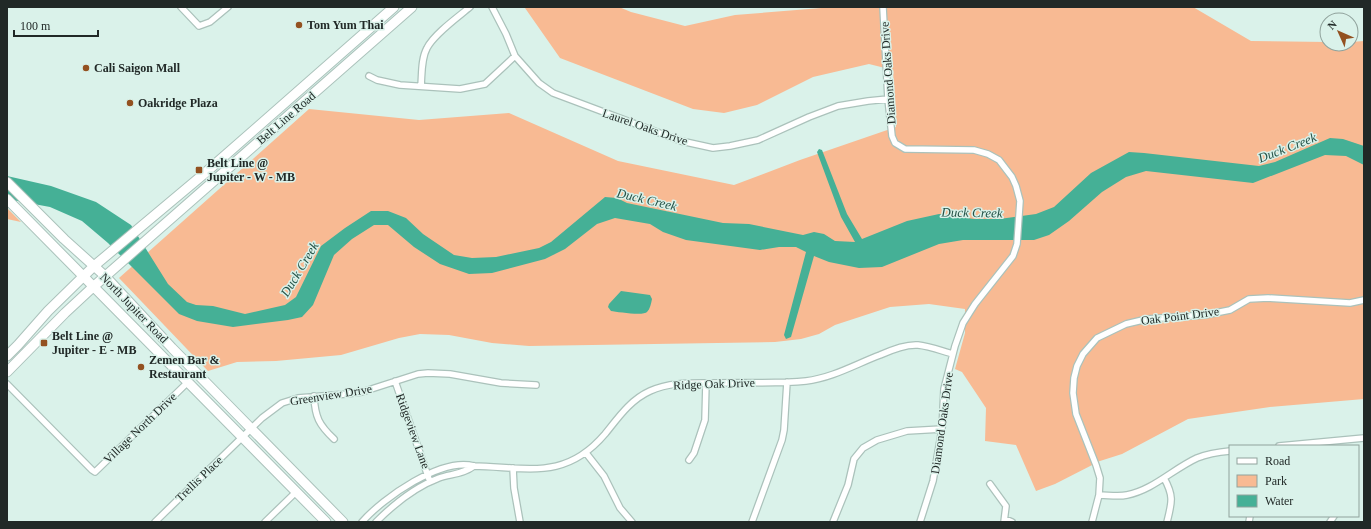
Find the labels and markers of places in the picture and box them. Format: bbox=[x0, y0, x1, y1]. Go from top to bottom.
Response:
place label: Tom Yum Thai bbox=[307, 18, 384, 32]
marker: Tom Yum Thai bbox=[294, 20, 304, 30]
place label: Cali Saigon Mall bbox=[94, 61, 181, 75]
marker: Cali Saigon Mall bbox=[81, 63, 91, 73]
place label: Oakridge Plaza bbox=[138, 96, 218, 110]
marker: Oakridge Plaza bbox=[125, 98, 135, 108]
place label: Belt Line @ Jupiter - W - MB bbox=[207, 156, 295, 184]
marker: Belt Line @ Jupiter - W - MB bbox=[194, 165, 204, 175]
place label: Belt Line @ Jupiter - E - MB bbox=[52, 329, 136, 357]
marker: Belt Line @ Jupiter - E - MB bbox=[39, 338, 49, 348]
place label: Zemen Bar & Restaurant bbox=[149, 353, 219, 381]
marker: Zemen Bar & Restaurant bbox=[136, 362, 146, 372]

